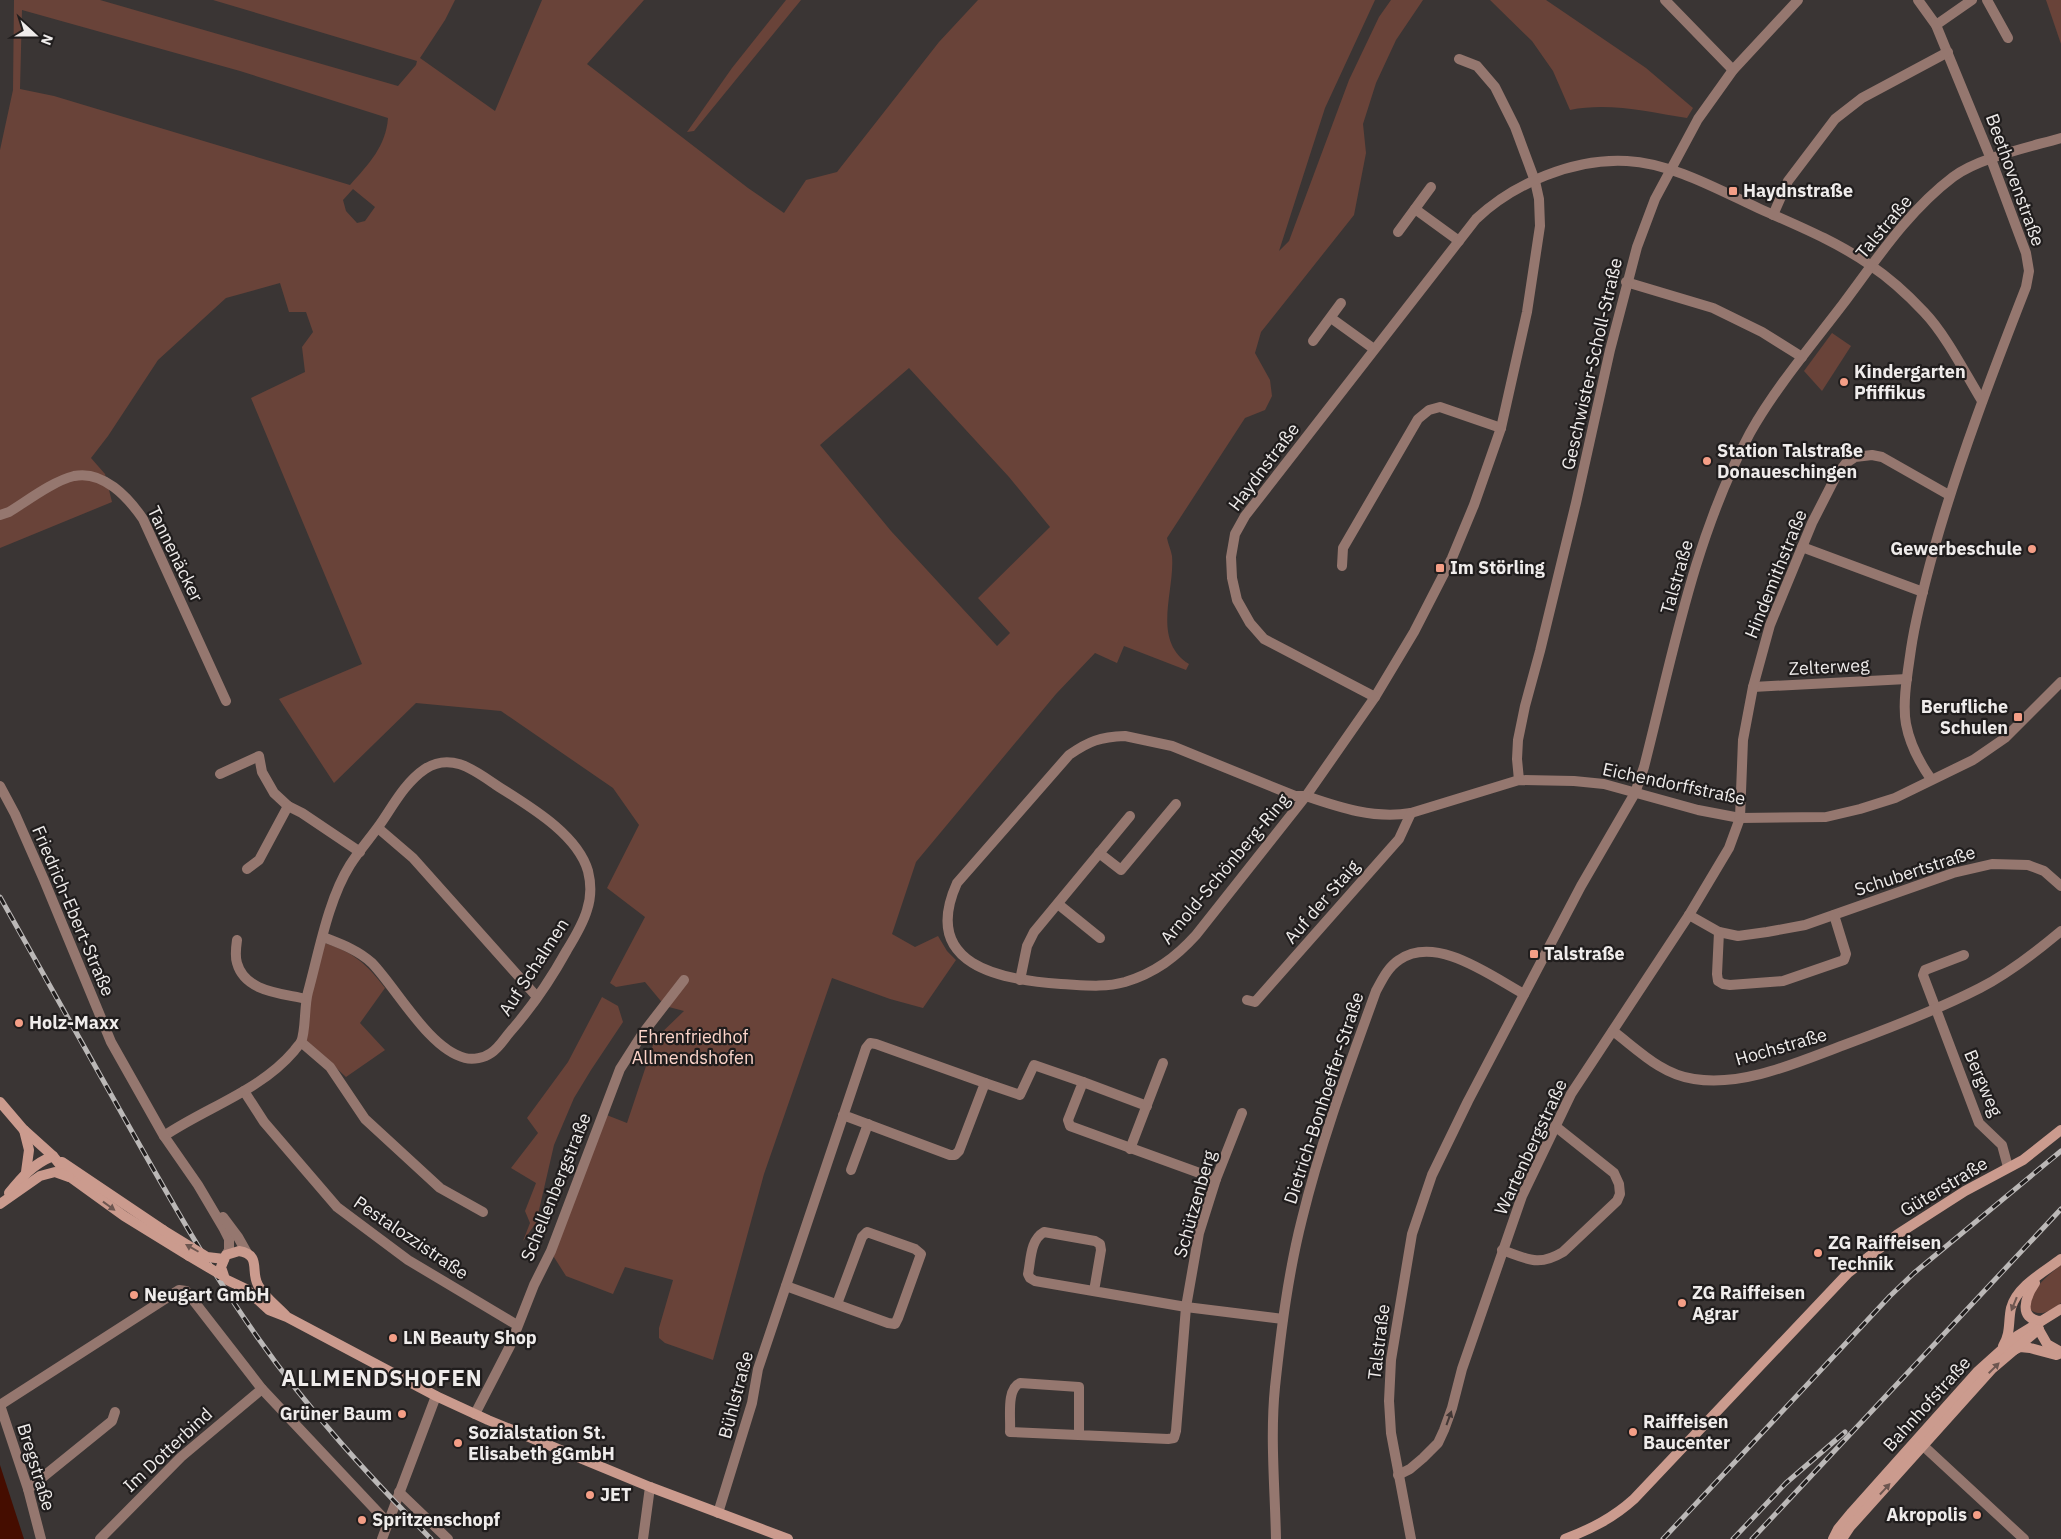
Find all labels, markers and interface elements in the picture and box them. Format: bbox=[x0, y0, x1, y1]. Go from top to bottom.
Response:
north arrow bbox=[10, 10, 60, 60]
text: N bbox=[37, 32, 57, 48]
street label: Beethovenstraße bbox=[1981, 110, 2050, 249]
place label: Haydnstraße bbox=[1743, 179, 1853, 202]
marker: Haydnstraße bbox=[1727, 185, 1739, 197]
street label: Talstraße bbox=[1850, 190, 1917, 263]
street label: Geschwister-Scholl-Straße bbox=[1556, 255, 1627, 472]
place label: Kindergarten Pfiffikus bbox=[1854, 360, 1966, 404]
marker: Kindergarten Pfiffikus bbox=[1838, 376, 1850, 388]
street label: Haydnstraße bbox=[1223, 418, 1304, 515]
place label: Station Talstraße Donaueschingen bbox=[1717, 439, 1863, 483]
marker: Station Talstraße Donaueschingen bbox=[1701, 455, 1713, 467]
street label: Tannenäcker bbox=[142, 502, 209, 606]
street label: Hindemithstraße bbox=[1739, 506, 1812, 642]
street label: Talstraße bbox=[1655, 537, 1698, 617]
place label: Gewerbeschule bbox=[1890, 537, 2022, 560]
marker: Gewerbeschule bbox=[2026, 543, 2038, 555]
place label: Im Störling bbox=[1450, 556, 1545, 579]
marker: Im Störling bbox=[1434, 562, 1446, 574]
street label: Zelterweg bbox=[1788, 653, 1871, 680]
place label: Berufliche Schulen bbox=[1921, 695, 2008, 739]
marker: Berufliche Schulen bbox=[2012, 711, 2024, 723]
street label: Eichendorffstraße bbox=[1600, 757, 1748, 810]
street label: Arnold-Schönberg-Ring bbox=[1155, 788, 1295, 949]
street label: Friedrich-Ebert-Straße bbox=[27, 822, 120, 1000]
street label: Schubertstraße bbox=[1851, 840, 1978, 901]
street label: Auf der Staig bbox=[1279, 855, 1365, 948]
street label: Auf Schalmen bbox=[493, 914, 574, 1020]
place label: Talstraße bbox=[1544, 942, 1625, 965]
marker: Talstraße bbox=[1528, 948, 1540, 960]
street label: Dietrich-Bonhoeffer-Straße bbox=[1278, 989, 1369, 1207]
place label: Holz-Maxx bbox=[29, 1011, 119, 1034]
marker: Holz-Maxx bbox=[13, 1017, 25, 1029]
street label: Hochstraße bbox=[1732, 1022, 1830, 1071]
park label: Ehrenfriedhof Allmendshofen bbox=[632, 1025, 754, 1069]
street label: Bergweg bbox=[1959, 1046, 2008, 1120]
street label: Wartenbergstraße bbox=[1489, 1075, 1572, 1218]
street label: Schellenbergstraße bbox=[515, 1109, 596, 1264]
street label: Schützenberg bbox=[1168, 1147, 1221, 1260]
street label: Güterstraße bbox=[1896, 1151, 1992, 1222]
street label: Pestalozzistraße bbox=[349, 1191, 473, 1285]
one-way arrow bbox=[102, 1201, 116, 1211]
place label: ZG Raiffeisen Technik bbox=[1828, 1231, 1941, 1275]
one-way arrow bbox=[185, 1243, 199, 1252]
marker: ZG Raiffeisen Technik bbox=[1812, 1247, 1824, 1259]
place label: ZG Raiffeisen Agrar bbox=[1692, 1281, 1805, 1325]
place label: Neugart GmbH bbox=[144, 1283, 270, 1306]
marker: Neugart GmbH bbox=[128, 1289, 140, 1301]
marker: ZG Raiffeisen Agrar bbox=[1676, 1297, 1688, 1309]
one-way arrow bbox=[2010, 1297, 2018, 1312]
street label: Talstraße bbox=[1362, 1303, 1395, 1381]
place label: LN Beauty Shop bbox=[403, 1326, 537, 1349]
marker: LN Beauty Shop bbox=[387, 1332, 399, 1344]
street label: Bühlstraße bbox=[713, 1349, 758, 1441]
street label: Bahnhofstraße bbox=[1878, 1351, 1976, 1456]
district label: ALLMENDSHOFEN bbox=[281, 1363, 483, 1392]
one-way arrow bbox=[1987, 1363, 1999, 1375]
street label: Im Dotterbind bbox=[118, 1402, 217, 1497]
place label: Grüner Baum bbox=[280, 1402, 392, 1425]
marker: Grüner Baum bbox=[396, 1408, 408, 1420]
one-way arrow bbox=[1446, 1410, 1453, 1425]
place label: Raiffeisen Baucenter bbox=[1643, 1410, 1730, 1454]
street label: Bregstraße bbox=[12, 1420, 61, 1513]
place label: Sozialstation St. Elisabeth gGmbH bbox=[468, 1421, 615, 1465]
marker: Raiffeisen Baucenter bbox=[1627, 1426, 1639, 1438]
marker: Sozialstation St. Elisabeth gGmbH bbox=[452, 1437, 464, 1449]
place label: JET bbox=[600, 1483, 632, 1506]
one-way arrow bbox=[1879, 1483, 1891, 1495]
marker: JET bbox=[584, 1489, 596, 1501]
place label: Akropolis bbox=[1886, 1503, 1967, 1526]
place label: Spritzenschopf bbox=[372, 1508, 501, 1531]
marker: Akropolis bbox=[1971, 1509, 1983, 1521]
marker: Spritzenschopf bbox=[356, 1514, 368, 1526]

